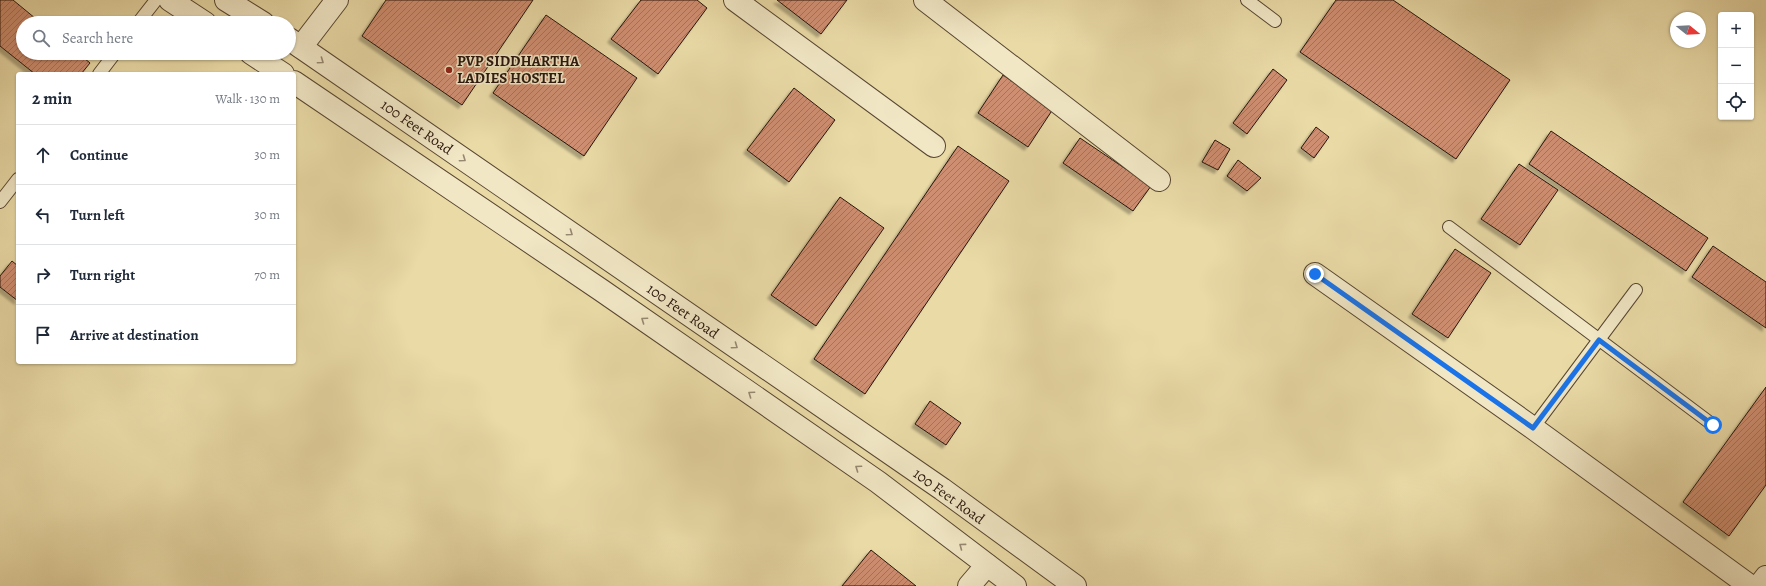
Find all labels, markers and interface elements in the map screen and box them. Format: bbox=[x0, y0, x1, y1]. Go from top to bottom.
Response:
north arrow bbox=[1670, 12, 1706, 48]
map controls bbox=[1718, 12, 1754, 120]
button: + bbox=[1718, 12, 1754, 48]
search box bbox=[16, 16, 296, 60]
icon: search bbox=[30, 27, 52, 49]
text: Search here bbox=[62, 28, 133, 48]
button: − bbox=[1718, 48, 1754, 84]
place label: PVP SIDDHARTHA LADIES HOSTEL bbox=[457, 51, 580, 88]
one-way arrow bbox=[317, 56, 324, 63]
marker: PVP SIDDHARTHA LADIES HOSTEL bbox=[444, 65, 454, 75]
button: locate bbox=[1718, 84, 1754, 120]
text: 2 min bbox=[32, 87, 72, 110]
text: Walk · 130 m bbox=[215, 90, 280, 107]
street label: 100 Feet Road bbox=[377, 95, 458, 160]
icon: ahead bbox=[32, 144, 54, 166]
text: Continue bbox=[70, 145, 128, 165]
text: 30 m bbox=[254, 146, 280, 163]
one-way arrow bbox=[459, 154, 466, 162]
icon: left bbox=[32, 204, 54, 226]
text: Turn left bbox=[70, 205, 125, 225]
text: 30 m bbox=[254, 206, 280, 223]
one-way arrow bbox=[566, 228, 573, 236]
icon: right bbox=[32, 264, 54, 286]
text: Turn right bbox=[70, 265, 135, 285]
route end bbox=[1306, 265, 1324, 283]
text: 70 m bbox=[254, 266, 280, 283]
street label: 100 Feet Road bbox=[643, 279, 724, 344]
one-way arrow bbox=[641, 317, 648, 325]
icon: arrive bbox=[32, 324, 54, 346]
text: Arrive at destination bbox=[70, 325, 199, 345]
one-way arrow bbox=[730, 341, 737, 348]
one-way arrow bbox=[748, 391, 755, 399]
route start bbox=[1704, 416, 1722, 434]
street label: 100 Feet Road bbox=[909, 463, 989, 529]
one-way arrow bbox=[855, 466, 862, 473]
one-way arrow bbox=[959, 543, 966, 550]

